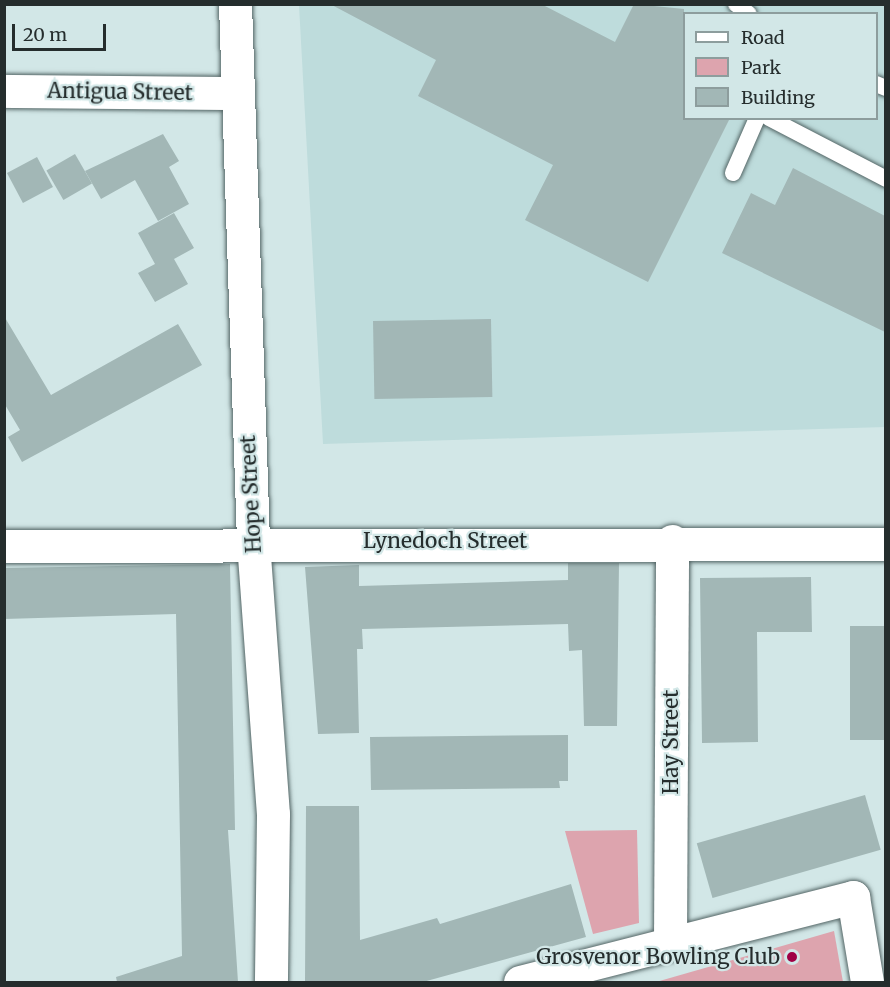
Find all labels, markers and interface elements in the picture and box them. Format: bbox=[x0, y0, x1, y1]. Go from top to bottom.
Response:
scale bar bbox=[15, 12, 110, 50]
legend bbox=[683, 12, 878, 120]
text: 20 m bbox=[23, 23, 67, 46]
text: Road bbox=[741, 26, 785, 49]
text: Park bbox=[741, 56, 781, 79]
street label: Antigua Street bbox=[47, 78, 193, 106]
text: Building bbox=[741, 86, 815, 109]
street label: Hope Street bbox=[235, 434, 267, 554]
street label: Lynedoch Street bbox=[363, 528, 527, 554]
street label: Hay Street bbox=[658, 690, 684, 794]
place label: Grosvenor Bowling Club bbox=[536, 944, 780, 970]
marker: Grosvenor Bowling Club bbox=[785, 950, 799, 964]

